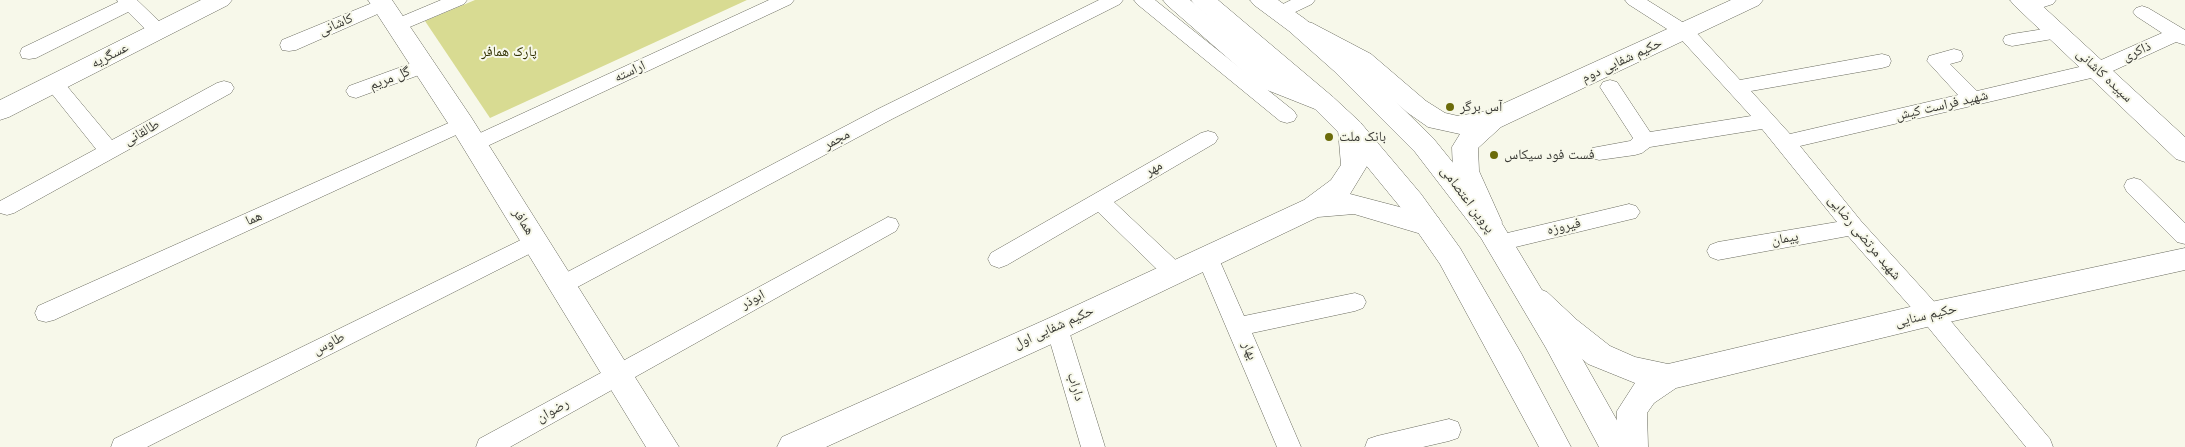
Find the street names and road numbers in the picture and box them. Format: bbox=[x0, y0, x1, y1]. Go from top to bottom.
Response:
street label: کاشانی bbox=[316, 10, 356, 40]
street label: حکیم شفایی دوم bbox=[1579, 35, 1665, 87]
street label: ذاکری bbox=[2120, 38, 2154, 66]
street label: عسگریه bbox=[89, 40, 131, 72]
street label: سپیده کاشانی bbox=[2072, 46, 2136, 106]
street label: اراسته bbox=[612, 57, 648, 87]
street label: گل مریم bbox=[367, 64, 413, 94]
street label: شهید فراست کیش bbox=[1894, 87, 1990, 125]
street label: طالقانی bbox=[121, 116, 163, 150]
street label: مجمر bbox=[821, 126, 853, 154]
street label: مهر bbox=[1142, 157, 1166, 181]
street label: پروین اعتصامی bbox=[1436, 163, 1498, 237]
street label: شهید مرتضی رضایی bbox=[1824, 192, 1904, 284]
street label: همافر bbox=[508, 206, 538, 238]
street label: هما bbox=[243, 208, 265, 230]
street label: فیروزه bbox=[1545, 215, 1583, 239]
street label: پیمان bbox=[1770, 228, 1800, 250]
street label: ابوذر bbox=[738, 287, 768, 313]
street label: حکیم سنایی bbox=[1894, 301, 1958, 331]
street label: حکیم شفایی اول bbox=[1011, 303, 1097, 353]
street label: طاوس bbox=[310, 329, 348, 359]
street label: بهار bbox=[1238, 339, 1260, 363]
street label: داراب bbox=[1063, 371, 1087, 403]
street label: رضوان bbox=[534, 395, 572, 427]

